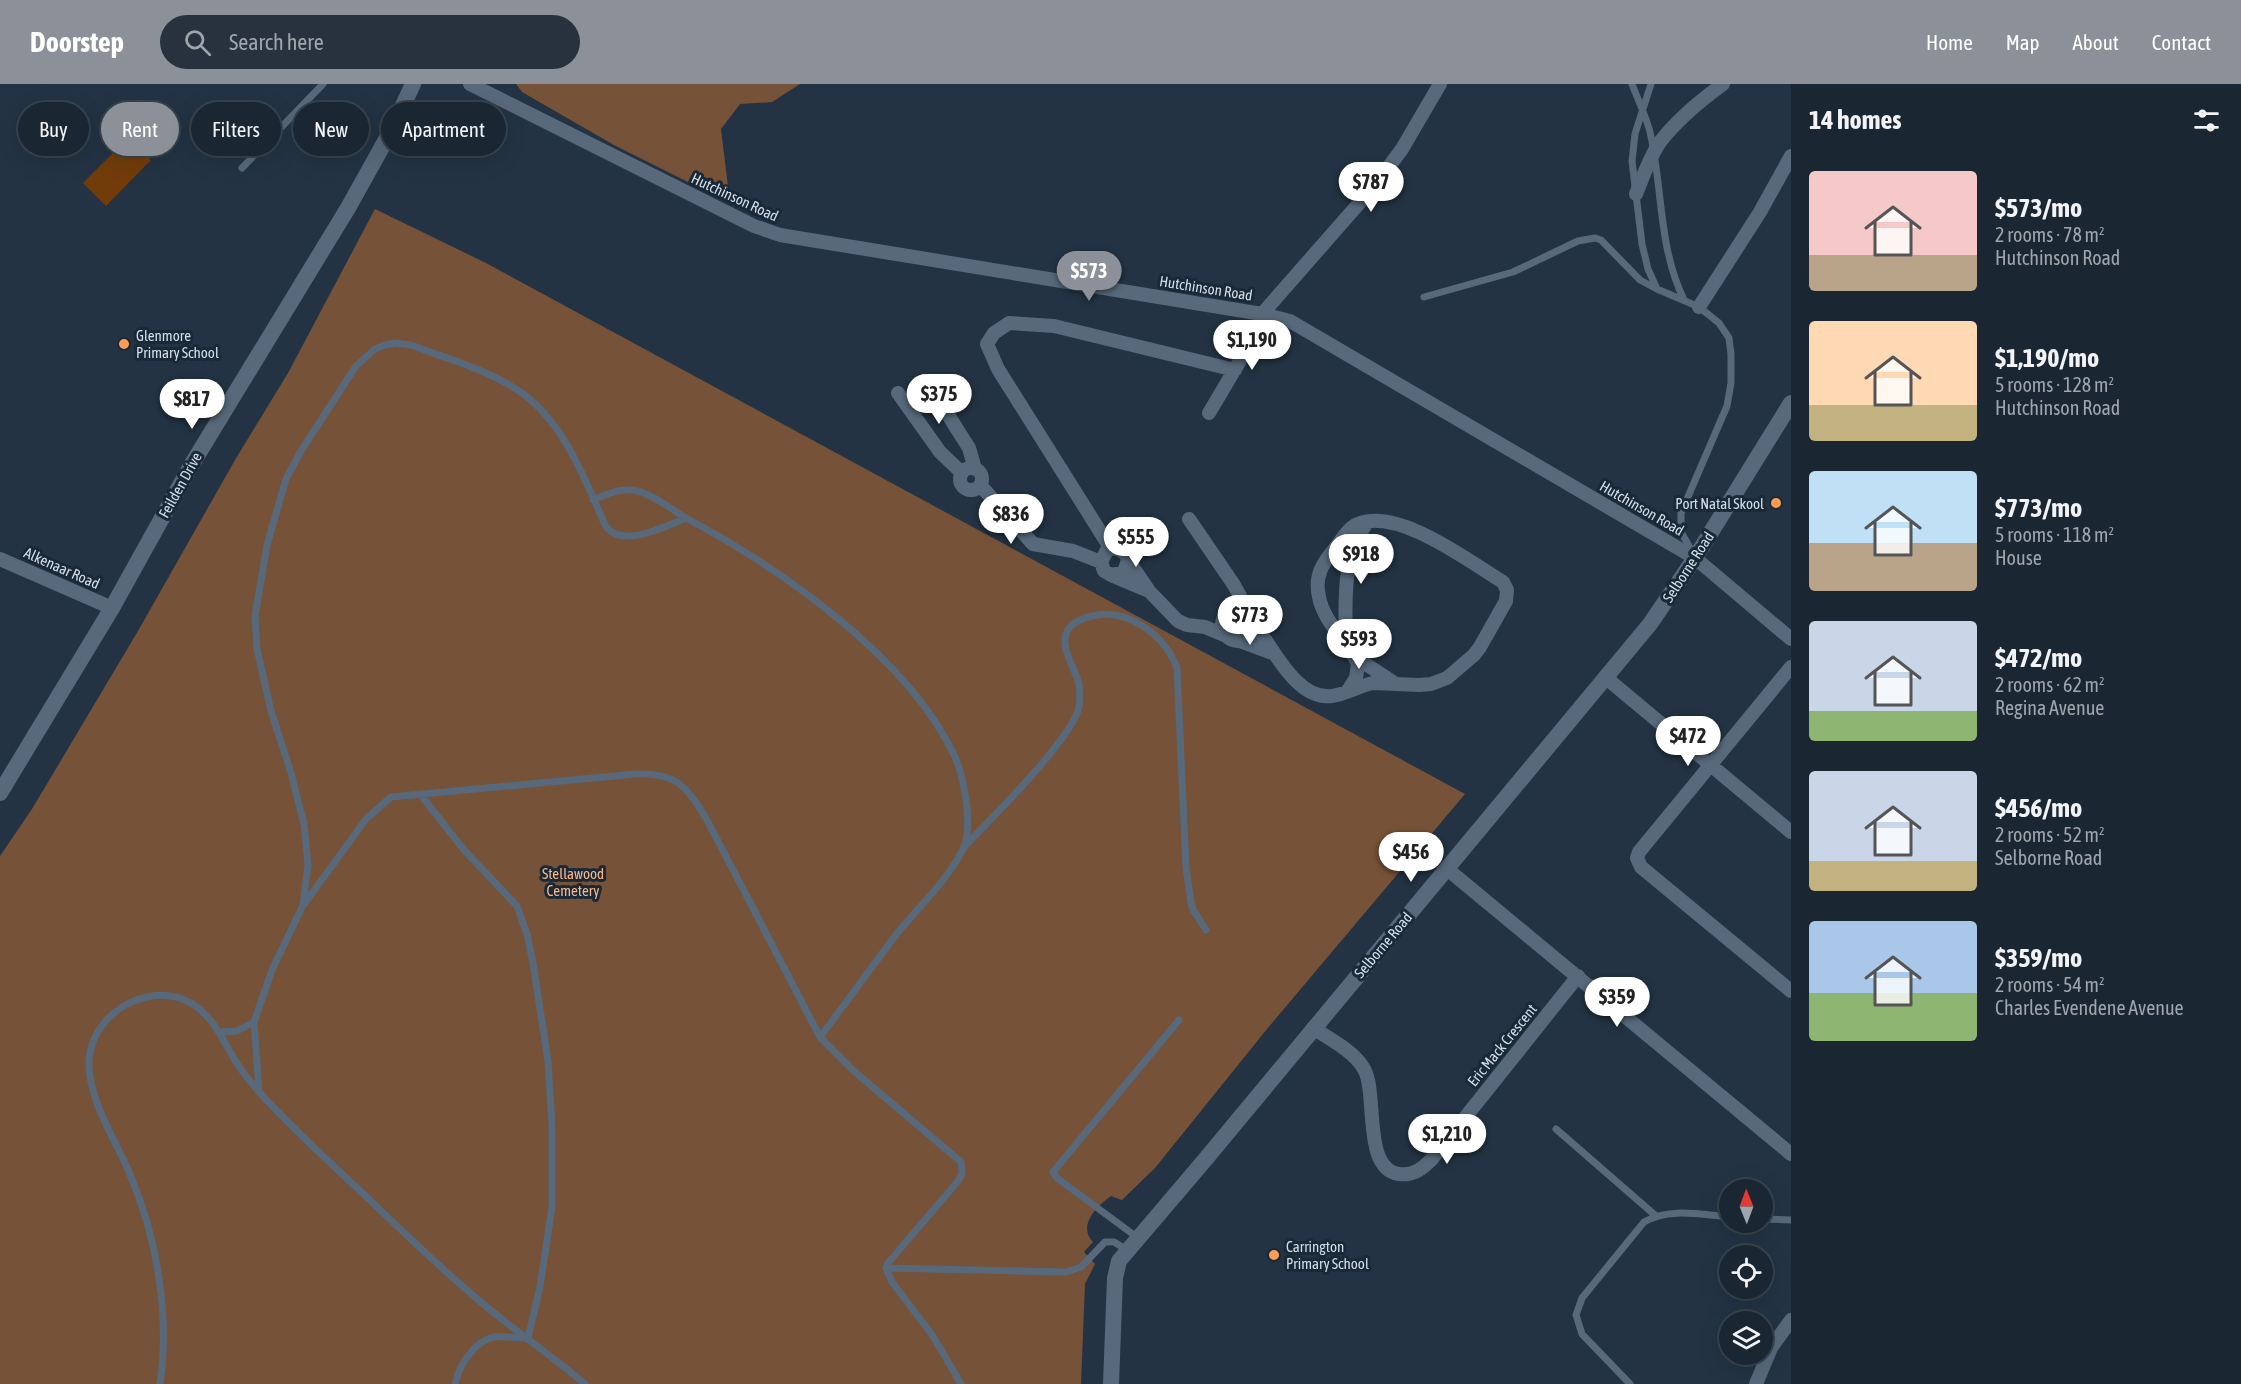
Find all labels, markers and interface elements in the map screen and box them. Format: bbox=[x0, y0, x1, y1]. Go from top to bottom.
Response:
search box bbox=[160, 15, 580, 69]
text: Doorstep bbox=[30, 26, 124, 58]
icon: search bbox=[181, 26, 214, 59]
text: Search here bbox=[229, 29, 324, 55]
text: Home bbox=[1926, 30, 1973, 54]
text: Map bbox=[2006, 30, 2040, 54]
text: About bbox=[2073, 30, 2119, 54]
text: Contact bbox=[2152, 30, 2211, 54]
chip: Buy bbox=[18, 102, 89, 156]
chip: Rent bbox=[101, 102, 179, 156]
chip: Filters bbox=[191, 102, 281, 156]
chip: New bbox=[293, 102, 369, 156]
chip: Apartment bbox=[381, 102, 506, 156]
icon: filters bbox=[2190, 104, 2223, 137]
text: 14 homes bbox=[1809, 105, 1902, 135]
pin: $787 bbox=[1335, 162, 1407, 213]
street label: Hutchinson Road bbox=[689, 169, 781, 225]
text: $787 bbox=[1353, 170, 1389, 193]
text: $573/mo bbox=[1995, 193, 2082, 223]
icon: home bbox=[1857, 195, 1929, 267]
text: 2 rooms · 78 m² bbox=[1995, 223, 2105, 246]
text: Hutchinson Road bbox=[1995, 246, 2120, 269]
pin: $573 bbox=[1053, 251, 1125, 302]
text: $573 bbox=[1071, 259, 1107, 282]
street label: Hutchinson Road bbox=[1158, 272, 1254, 304]
pin: $1,190 bbox=[1203, 320, 1301, 371]
place label: Glenmore Primary School bbox=[136, 327, 219, 361]
text: $1,190 bbox=[1227, 328, 1277, 351]
marker: Glenmore Primary School bbox=[117, 337, 131, 351]
text: $1,190/mo bbox=[1995, 343, 2099, 373]
icon: home bbox=[1857, 345, 1929, 417]
text: 5 rooms · 128 m² bbox=[1995, 373, 2114, 396]
pin: $375 bbox=[903, 374, 975, 425]
pin: $817 bbox=[156, 379, 228, 430]
text: $375 bbox=[921, 382, 957, 405]
text: $817 bbox=[174, 387, 210, 410]
text: Hutchinson Road bbox=[1995, 396, 2120, 419]
street label: Feilden Drive bbox=[155, 449, 205, 521]
street label: Hutchinson Road bbox=[1597, 477, 1687, 539]
text: $773/mo bbox=[1995, 493, 2082, 523]
pin: $836 bbox=[975, 494, 1047, 545]
place label: Port Natal Skool bbox=[1675, 495, 1764, 512]
icon: home bbox=[1857, 495, 1929, 567]
marker: Port Natal Skool bbox=[1769, 496, 1783, 510]
text: $836 bbox=[993, 502, 1029, 525]
pin: $555 bbox=[1100, 517, 1172, 568]
text: 5 rooms · 118 m² bbox=[1995, 523, 2114, 546]
text: $555 bbox=[1118, 525, 1154, 548]
street label: Selborne Road bbox=[1659, 529, 1717, 605]
pin: $918 bbox=[1325, 534, 1397, 585]
text: $918 bbox=[1343, 542, 1379, 565]
street label: Alkenaar Road bbox=[22, 544, 102, 592]
text: House bbox=[1995, 546, 2042, 569]
pin: $773 bbox=[1214, 595, 1286, 646]
text: $773 bbox=[1232, 603, 1268, 626]
pin: $593 bbox=[1323, 619, 1395, 670]
text: $593 bbox=[1341, 627, 1377, 650]
text: $472/mo bbox=[1995, 643, 2082, 673]
icon: home bbox=[1857, 645, 1929, 717]
text: 2 rooms · 62 m² bbox=[1995, 673, 2105, 696]
text: Regina Avenue bbox=[1995, 696, 2104, 719]
pin: $472 bbox=[1652, 716, 1724, 767]
text: $472 bbox=[1670, 724, 1706, 747]
text: $456/mo bbox=[1995, 793, 2082, 823]
icon: home bbox=[1857, 795, 1929, 867]
text: 2 rooms · 52 m² bbox=[1995, 823, 2105, 846]
pin: $456 bbox=[1375, 832, 1447, 883]
text: $456 bbox=[1393, 840, 1429, 863]
text: Selborne Road bbox=[1995, 846, 2102, 869]
park label: Stellawood Cemetery bbox=[542, 865, 604, 899]
street label: Selborne Road bbox=[1351, 909, 1415, 981]
text: $359/mo bbox=[1995, 943, 2082, 973]
icon: home bbox=[1857, 945, 1929, 1017]
text: 2 rooms · 54 m² bbox=[1995, 973, 2105, 996]
pin: $359 bbox=[1581, 977, 1653, 1028]
text: $359 bbox=[1599, 985, 1635, 1008]
text: Charles Evendene Avenue bbox=[1995, 996, 2184, 1019]
street label: Eric Mack Crescent bbox=[1464, 1001, 1540, 1089]
pin: $1,210 bbox=[1398, 1114, 1496, 1165]
text: $1,210 bbox=[1422, 1122, 1472, 1145]
north arrow bbox=[1719, 1179, 1773, 1233]
map controls bbox=[1719, 1179, 1773, 1365]
place label: Carrington Primary School bbox=[1286, 1238, 1369, 1272]
button: locate bbox=[1719, 1245, 1773, 1299]
marker: Carrington Primary School bbox=[1267, 1248, 1281, 1262]
button: layers bbox=[1719, 1311, 1773, 1365]

